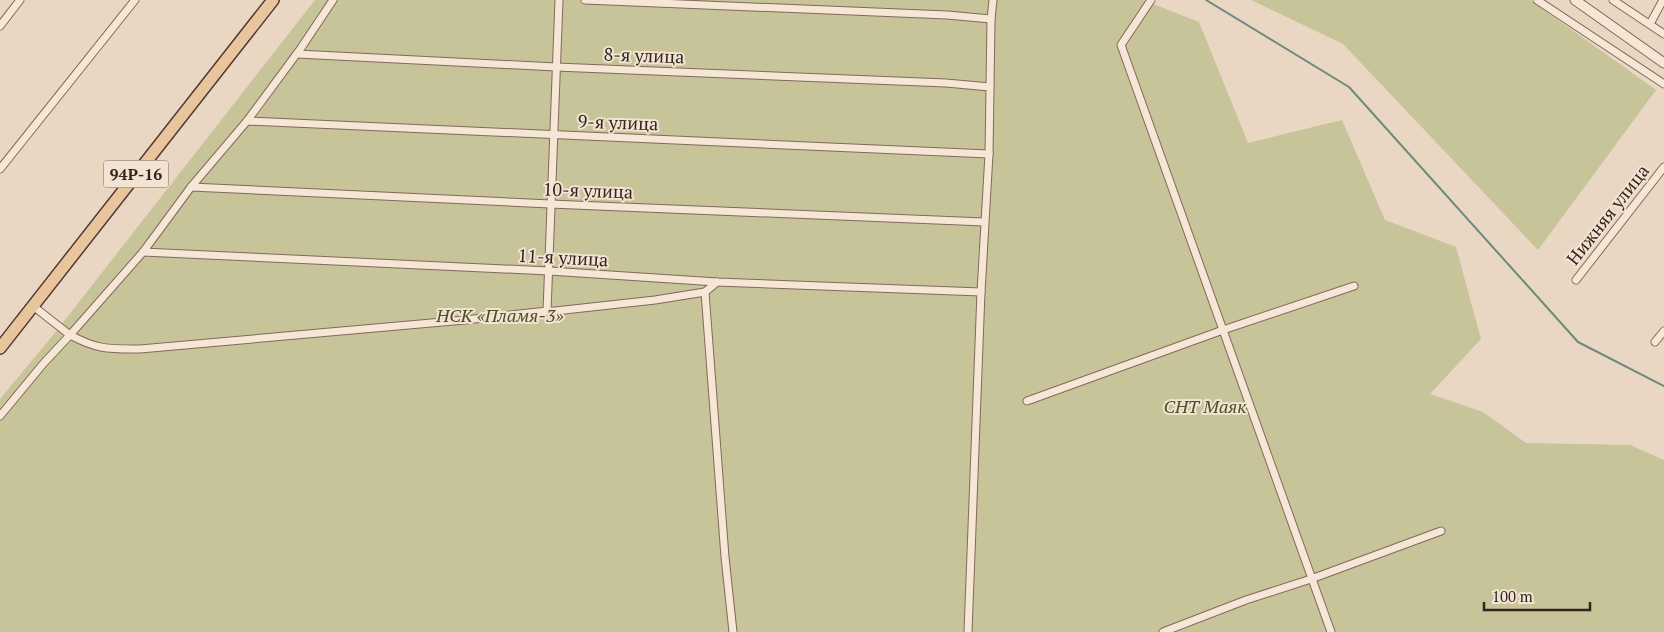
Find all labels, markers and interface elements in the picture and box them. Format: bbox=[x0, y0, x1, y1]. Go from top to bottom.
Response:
street label: 8-я улица bbox=[603, 42, 685, 68]
street label: 9-я улица bbox=[577, 109, 659, 135]
street label: Нижняя улица bbox=[1560, 159, 1654, 270]
road number: 94Р-16 bbox=[104, 160, 168, 188]
street label: 10-я улица bbox=[542, 176, 634, 204]
street label: 11-я улица bbox=[517, 243, 609, 271]
park label: НСК «Пламя-3» bbox=[435, 303, 564, 327]
park label: СНТ Маяк bbox=[1163, 394, 1247, 418]
scale bar bbox=[1484, 580, 1590, 612]
text: 100 m bbox=[1492, 586, 1533, 606]

